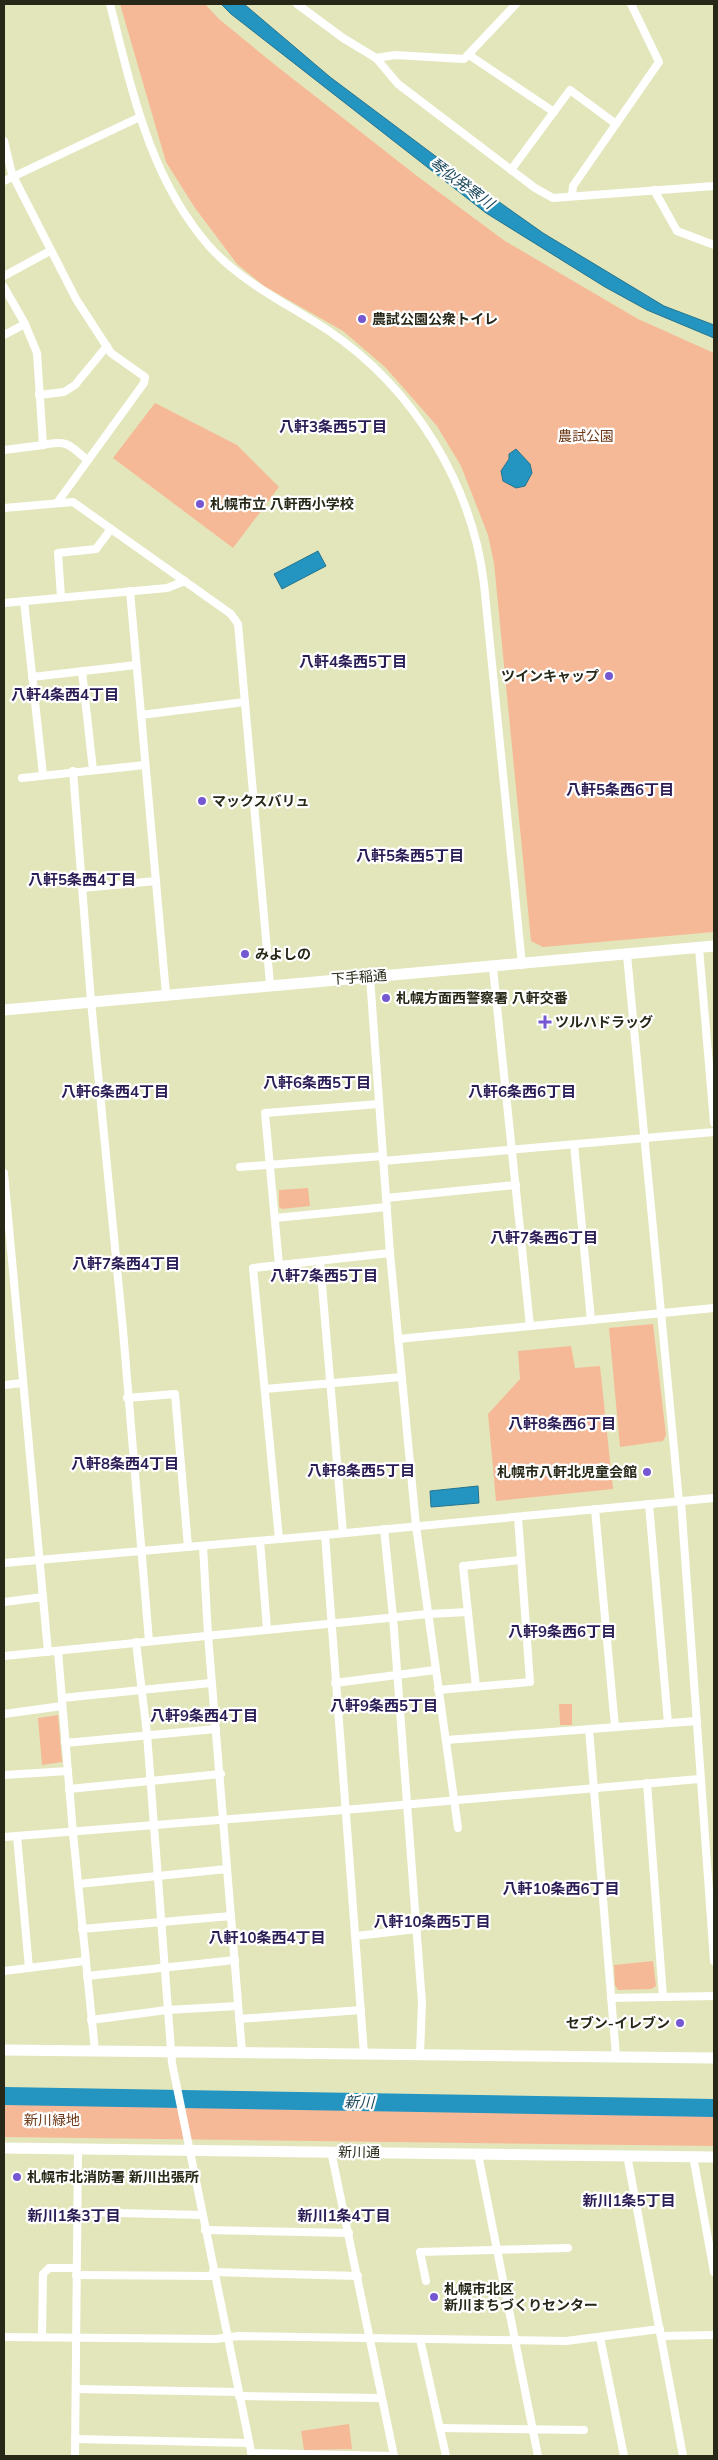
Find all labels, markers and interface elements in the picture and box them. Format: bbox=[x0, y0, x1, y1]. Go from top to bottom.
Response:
water label: 琴似発寒川 bbox=[426, 153, 500, 214]
place label: 農試公園公衆トイレ bbox=[372, 310, 498, 328]
marker: 農試公園公衆トイレ bbox=[356, 313, 368, 325]
district label: 八軒3条西5丁目 bbox=[279, 417, 387, 436]
park label: 農試公園 bbox=[558, 427, 614, 445]
place label: 札幌市立 八軒西小学校 bbox=[210, 495, 354, 513]
marker: 札幌市立 八軒西小学校 bbox=[194, 498, 206, 510]
district label: 八軒4条西5丁目 bbox=[299, 652, 407, 671]
place label: ツインキャップ bbox=[501, 667, 599, 685]
marker: ツインキャップ bbox=[603, 670, 615, 682]
district label: 八軒4条西4丁目 bbox=[11, 685, 119, 704]
district label: 八軒5条西6丁目 bbox=[566, 780, 674, 799]
place label: マックスバリュ bbox=[212, 792, 310, 810]
marker: マックスバリュ bbox=[196, 795, 208, 807]
district label: 八軒5条西5丁目 bbox=[356, 846, 464, 865]
district label: 八軒5条西4丁目 bbox=[28, 870, 136, 889]
place label: みよしの bbox=[255, 945, 311, 963]
marker: みよしの bbox=[239, 948, 251, 960]
street label: 下手稲通 bbox=[330, 966, 388, 988]
place label: 札幌方面西警察署 八軒交番 bbox=[396, 989, 568, 1007]
marker: 札幌方面西警察署 八軒交番 bbox=[380, 992, 392, 1004]
place label: ツルハドラッグ bbox=[555, 1013, 653, 1031]
marker: ツルハドラッグ bbox=[539, 1016, 551, 1028]
district label: 八軒6条西5丁目 bbox=[263, 1073, 371, 1092]
district label: 八軒6条西4丁目 bbox=[61, 1082, 169, 1101]
district label: 八軒6条西6丁目 bbox=[468, 1082, 576, 1101]
district label: 八軒7条西6丁目 bbox=[490, 1228, 598, 1247]
district label: 八軒7条西4丁目 bbox=[72, 1254, 180, 1273]
district label: 八軒7条西5丁目 bbox=[270, 1266, 378, 1285]
district label: 八軒8条西6丁目 bbox=[508, 1414, 616, 1433]
district label: 八軒8条西4丁目 bbox=[71, 1454, 179, 1473]
district label: 八軒8条西5丁目 bbox=[307, 1461, 415, 1480]
place label: 札幌市八軒北児童会館 bbox=[497, 1463, 637, 1481]
marker: 札幌市八軒北児童会館 bbox=[641, 1466, 653, 1478]
district label: 八軒9条西6丁目 bbox=[508, 1622, 616, 1641]
district label: 八軒9条西5丁目 bbox=[330, 1696, 438, 1715]
district label: 八軒9条西4丁目 bbox=[150, 1706, 258, 1725]
district label: 八軒10条西6丁目 bbox=[502, 1879, 620, 1898]
district label: 八軒10条西5丁目 bbox=[373, 1912, 491, 1931]
district label: 八軒10条西4丁目 bbox=[208, 1928, 326, 1947]
place label: セブン-イレブン bbox=[566, 2014, 670, 2032]
marker: セブン-イレブン bbox=[674, 2017, 686, 2029]
water label: 新川 bbox=[344, 2092, 376, 2112]
park label: 新川緑地 bbox=[24, 2111, 80, 2129]
street label: 新川通 bbox=[338, 2143, 380, 2161]
place label: 札幌市北消防署 新川出張所 bbox=[27, 2168, 199, 2186]
marker: 札幌市北消防署 新川出張所 bbox=[11, 2171, 23, 2183]
district label: 新川1条5丁目 bbox=[582, 2191, 676, 2210]
district label: 新川1条3丁目 bbox=[27, 2206, 121, 2225]
district label: 新川1条4丁目 bbox=[297, 2206, 391, 2225]
place label: 札幌市北区 新川まちづくりセンター bbox=[444, 2280, 598, 2314]
marker: 札幌市北区 新川まちづくりセンター bbox=[428, 2291, 440, 2303]

